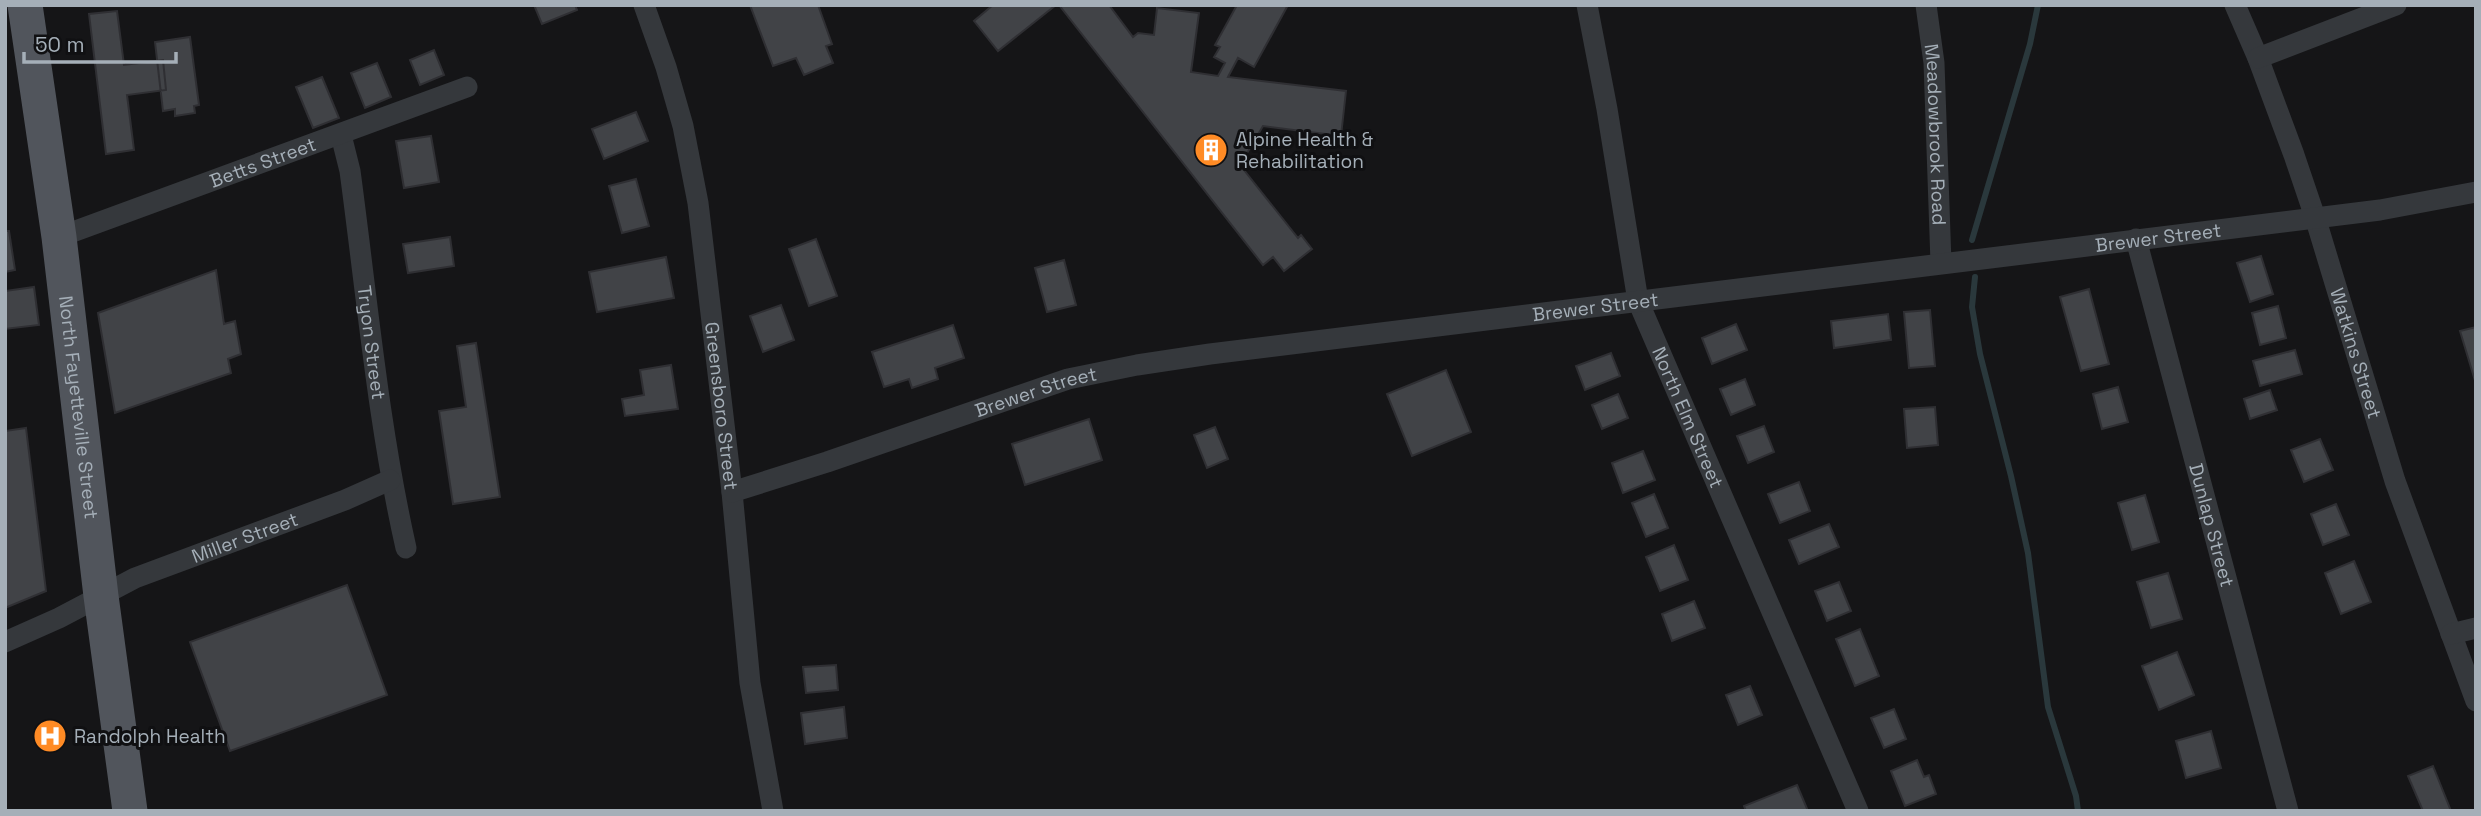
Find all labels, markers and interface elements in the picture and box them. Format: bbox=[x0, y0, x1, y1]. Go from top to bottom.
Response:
scale bar bbox=[24, 21, 177, 65]
text: 50 m bbox=[35, 31, 85, 58]
street label: Meadowbrook Road bbox=[1919, 42, 1952, 226]
place label: Alpine Health & Rehabilitation bbox=[1236, 127, 1373, 174]
street label: Betts Street bbox=[206, 131, 319, 193]
building icon: Alpine Health & Rehabilitation bbox=[1192, 131, 1230, 169]
street label: Brewer Street bbox=[2094, 217, 2223, 257]
street label: Tryon Street bbox=[352, 284, 392, 401]
street label: Watkins Street bbox=[2325, 285, 2388, 421]
street label: Brewer Street bbox=[1531, 286, 1660, 327]
street label: North Fayetteville Street bbox=[53, 294, 104, 520]
street label: Greensboro Street bbox=[700, 321, 744, 491]
street label: North Elm Street bbox=[1647, 343, 1730, 492]
street label: Brewer Street bbox=[971, 361, 1099, 423]
street label: Dunlap Street bbox=[2184, 461, 2240, 590]
street label: Miller Street bbox=[188, 506, 301, 568]
hospital icon: Randolph Health bbox=[31, 717, 69, 755]
place label: Randolph Health bbox=[74, 724, 226, 749]

